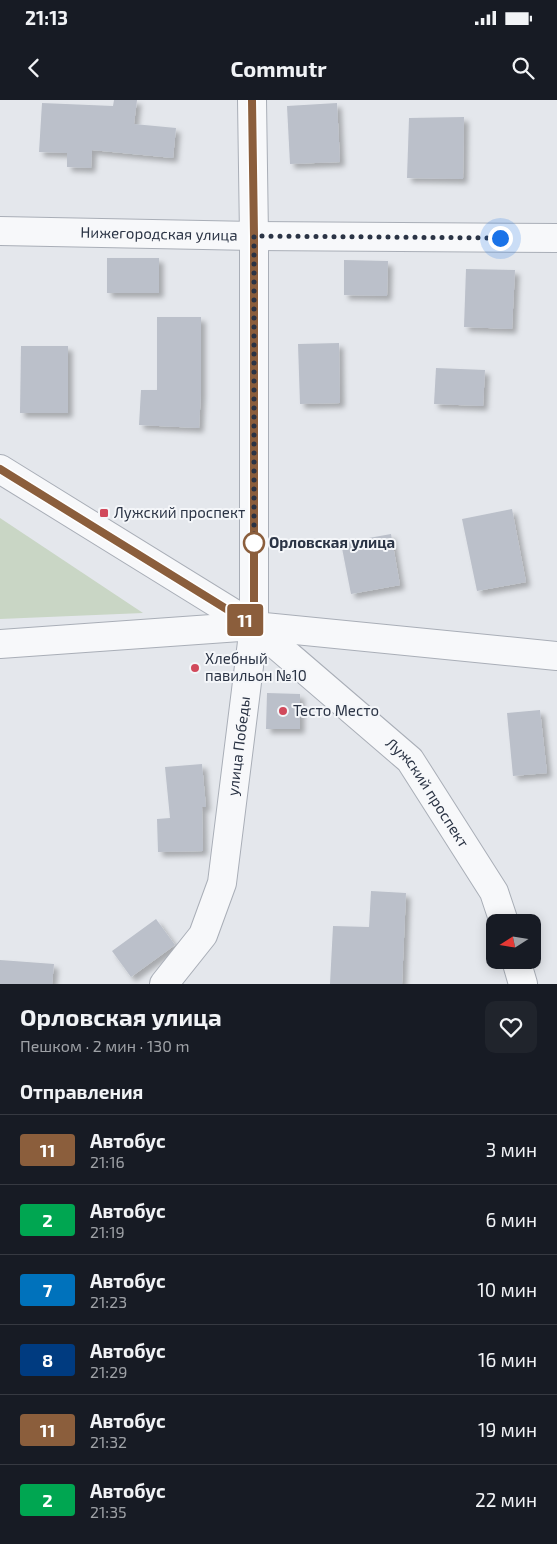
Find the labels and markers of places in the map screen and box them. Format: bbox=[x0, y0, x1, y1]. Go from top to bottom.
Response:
place label: Лужский проспект bbox=[114, 503, 245, 522]
marker: Лужский проспект bbox=[98, 507, 110, 519]
marker: Орловская улица bbox=[243, 532, 265, 554]
place label: Орловская улица bbox=[269, 533, 395, 551]
place label: Хлебный павильон №10 bbox=[205, 649, 307, 684]
marker: Хлебный павильон №10 bbox=[189, 662, 201, 674]
place label: Тесто Место bbox=[293, 701, 379, 719]
marker: Тесто Место bbox=[277, 705, 289, 717]

